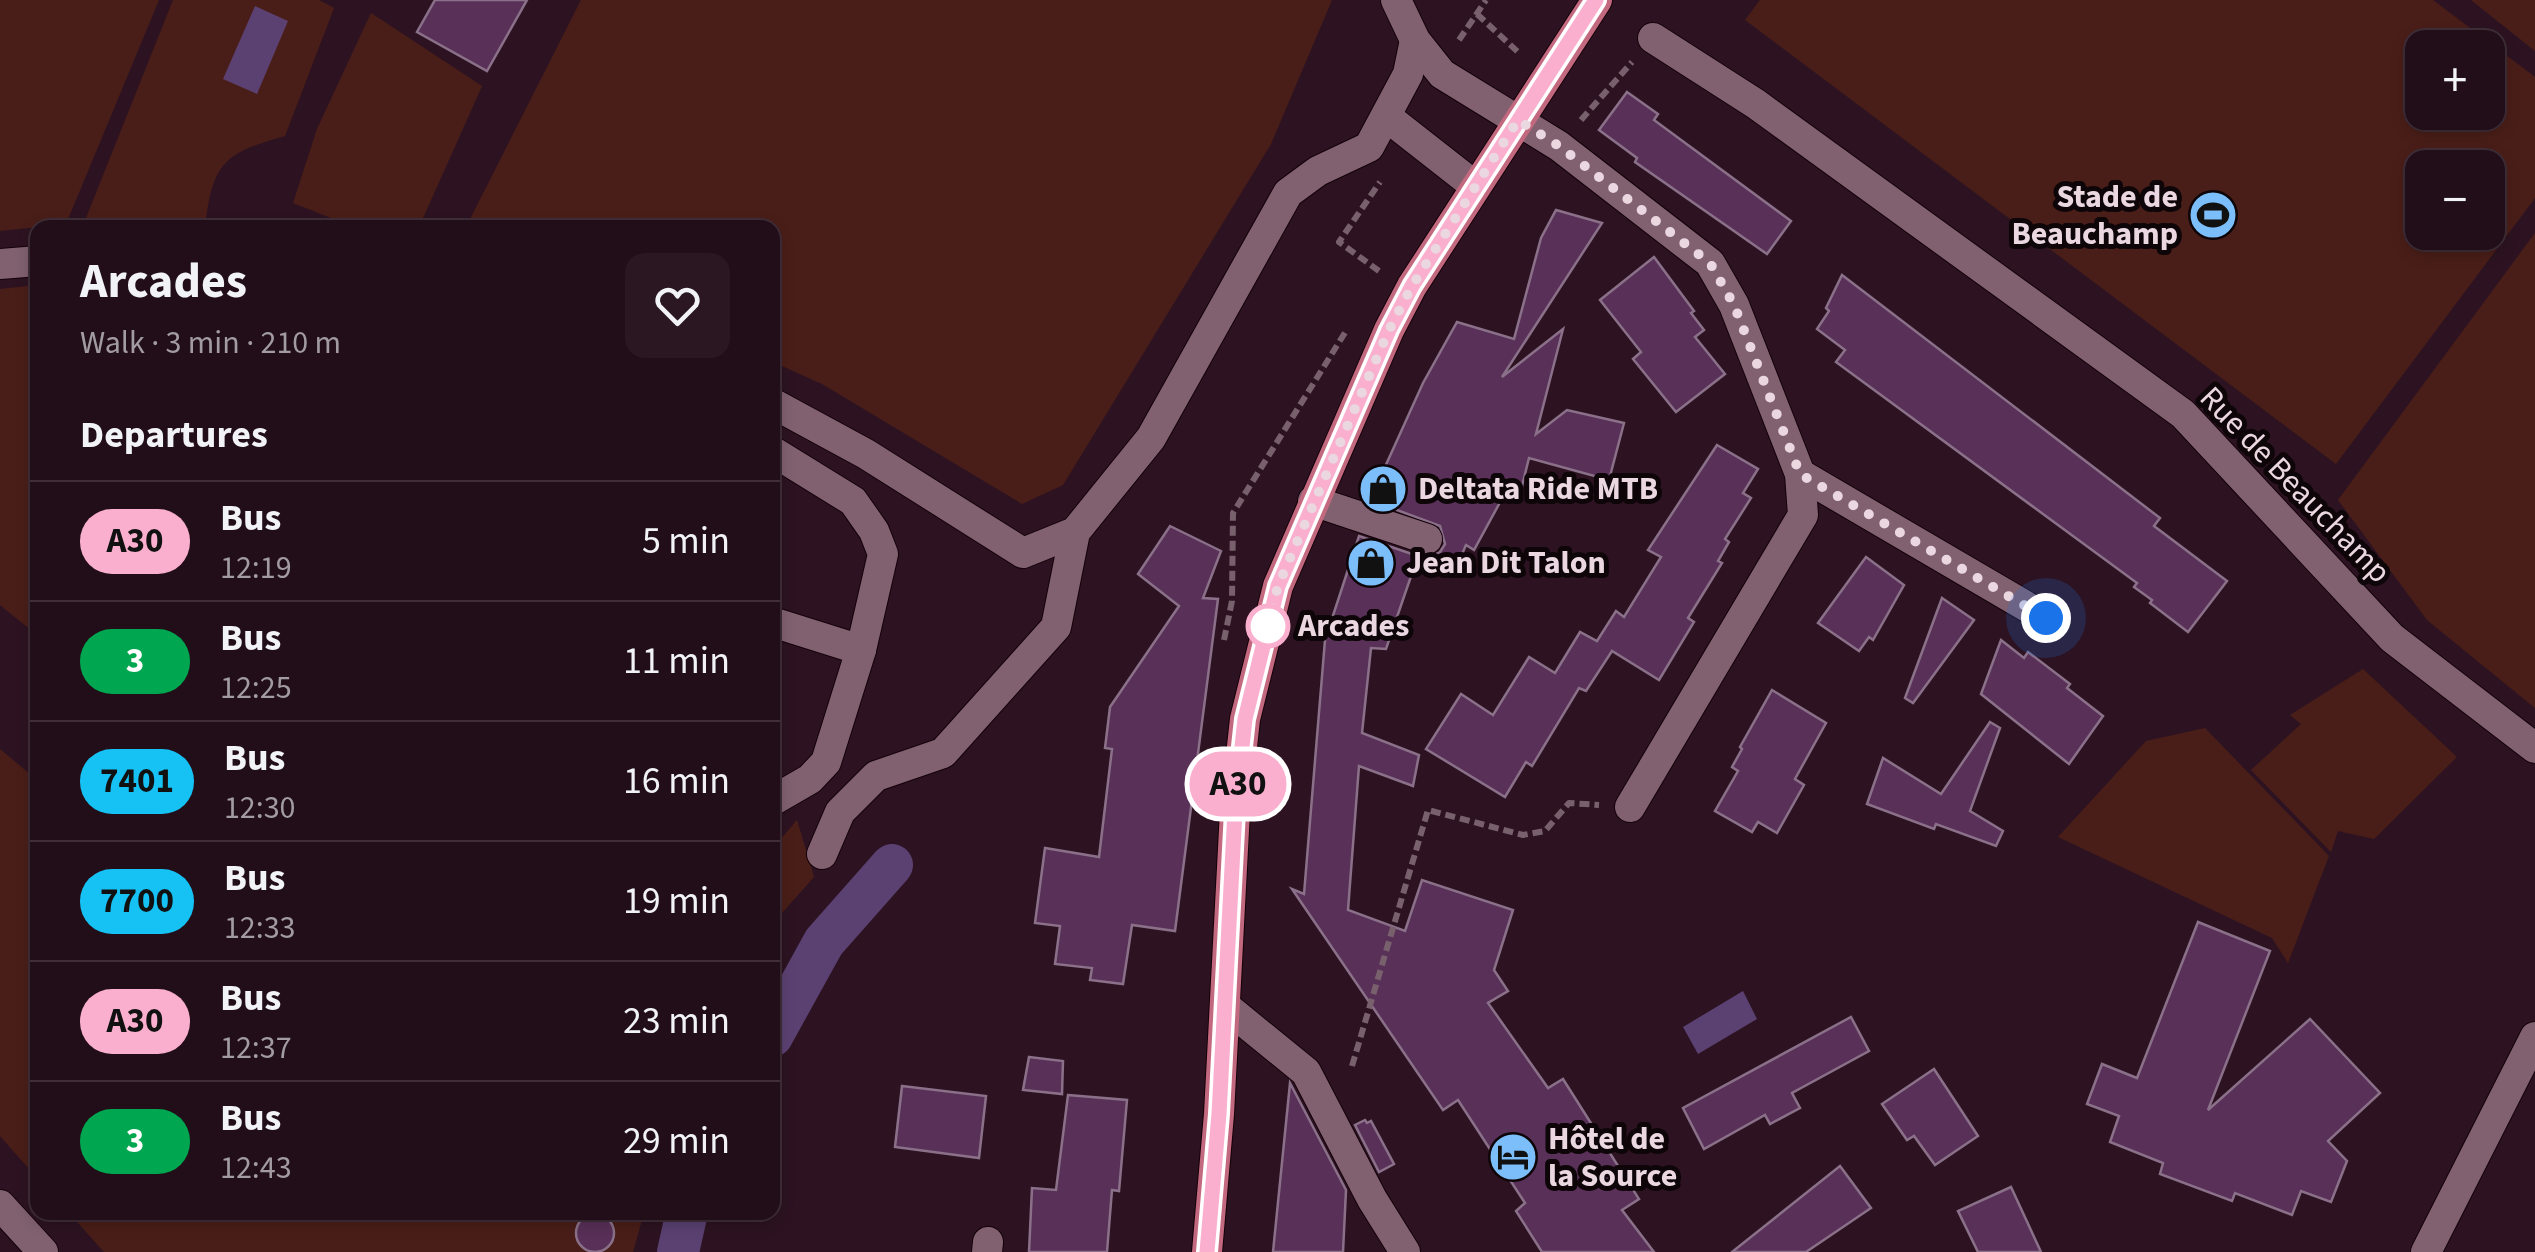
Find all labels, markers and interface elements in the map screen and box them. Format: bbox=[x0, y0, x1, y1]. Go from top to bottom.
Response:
map controls bbox=[2405, 30, 2505, 250]
button: + bbox=[2405, 30, 2505, 130]
button: − bbox=[2405, 150, 2505, 250]
place label: Stade de Beauchamp bbox=[2012, 174, 2178, 257]
sports icon: Stade de Beauchamp bbox=[2187, 189, 2239, 241]
text: Arcades bbox=[80, 248, 247, 316]
button: heart bbox=[625, 253, 730, 358]
text: Walk · 3 min · 210 m bbox=[80, 320, 341, 366]
street label: Rue de Beauchamp bbox=[2189, 376, 2401, 594]
text: Departures bbox=[80, 408, 268, 462]
shop icon: Deltata Ride MTB bbox=[1357, 463, 1409, 515]
place label: Deltata Ride MTB bbox=[1418, 466, 1658, 512]
text: Bus bbox=[220, 491, 281, 545]
text: 5 min bbox=[642, 514, 730, 568]
text: A30 bbox=[106, 516, 164, 566]
shop icon: Jean Dit Talon bbox=[1345, 537, 1397, 589]
place label: Jean Dit Talon bbox=[1406, 540, 1606, 586]
text: 12:19 bbox=[220, 545, 292, 591]
your location bbox=[2021, 593, 2071, 643]
place label: Arcades bbox=[1297, 603, 1409, 649]
marker: Arcades bbox=[1247, 605, 1289, 647]
text: Bus bbox=[220, 611, 281, 665]
text: 11 min bbox=[623, 634, 730, 688]
text: 3 bbox=[126, 636, 144, 686]
text: 12:25 bbox=[220, 665, 292, 711]
text: Bus bbox=[224, 731, 285, 785]
line badge: A30 bbox=[1180, 752, 1296, 816]
text: 16 min bbox=[623, 754, 730, 808]
text: 7401 bbox=[100, 756, 174, 806]
text: A30 bbox=[1209, 759, 1267, 809]
text: 12:30 bbox=[224, 785, 296, 831]
text: Bus bbox=[224, 851, 285, 905]
text: 19 min bbox=[623, 874, 730, 928]
text: 7700 bbox=[100, 876, 174, 926]
text: 12:33 bbox=[224, 905, 296, 951]
text: Bus bbox=[220, 971, 281, 1025]
text: 23 min bbox=[623, 994, 730, 1048]
text: A30 bbox=[106, 996, 164, 1046]
text: 12:37 bbox=[220, 1025, 292, 1071]
text: Bus bbox=[220, 1091, 281, 1145]
text: 29 min bbox=[623, 1114, 730, 1168]
text: 3 bbox=[126, 1116, 144, 1166]
place label: Hôtel de la Source bbox=[1548, 1116, 1677, 1199]
hotel icon: Hôtel de la Source bbox=[1487, 1131, 1539, 1183]
text: 12:43 bbox=[220, 1145, 292, 1191]

